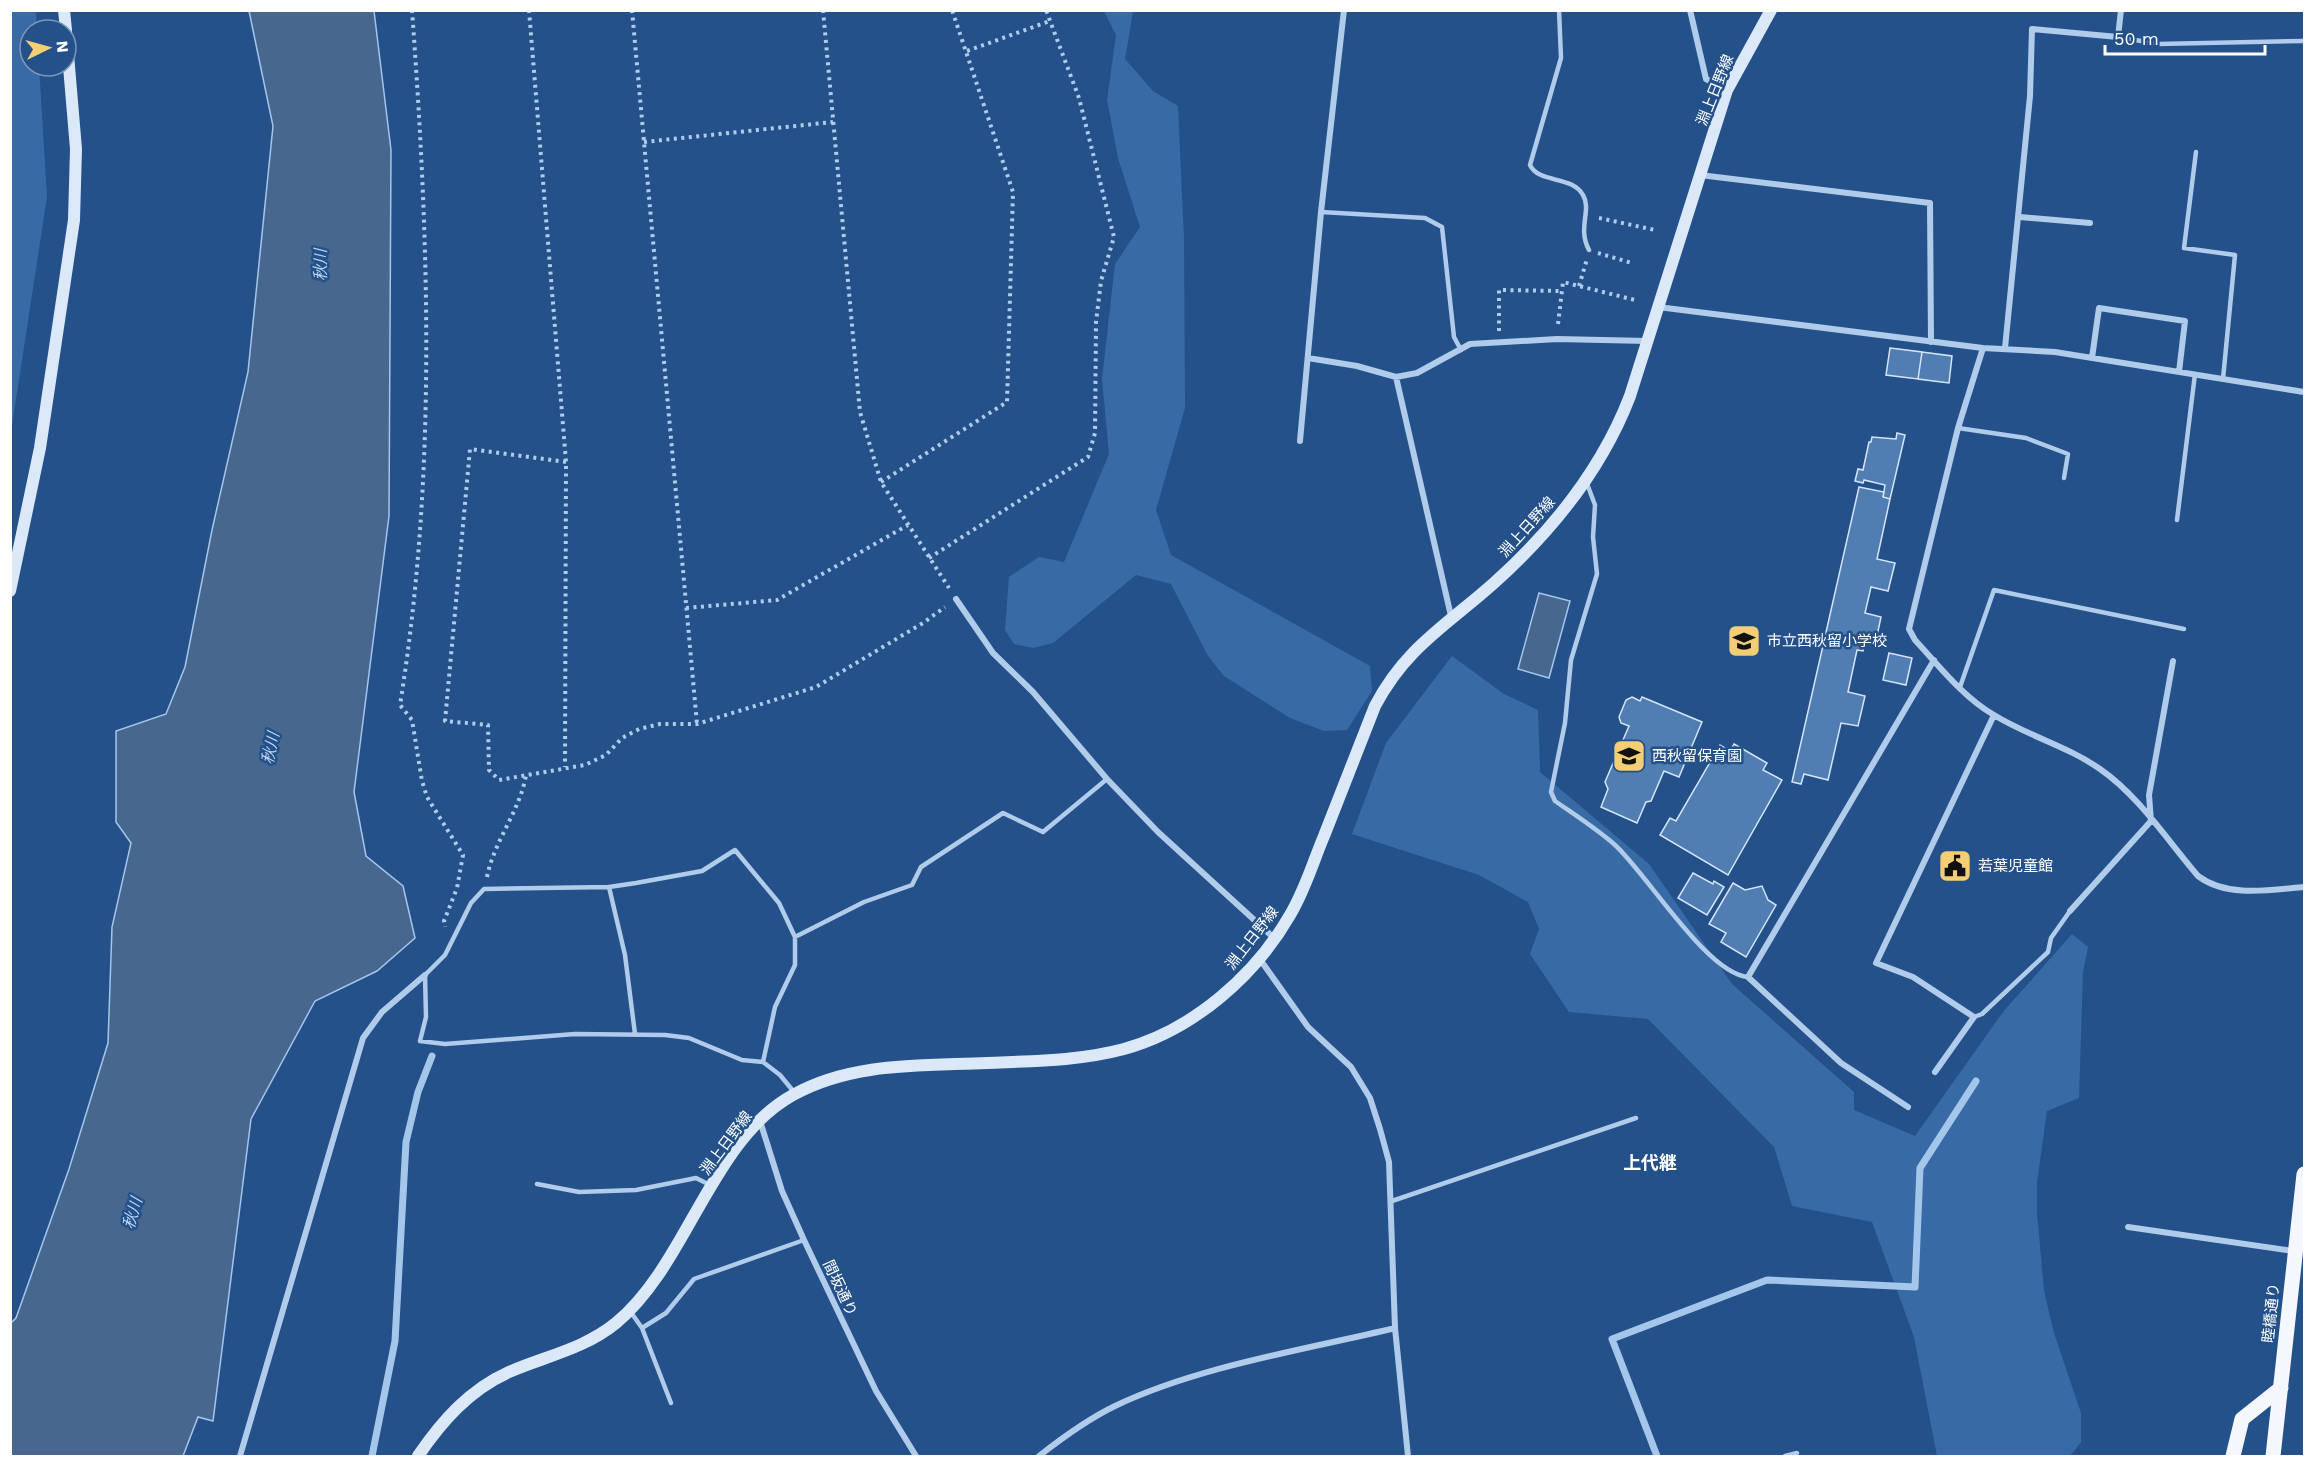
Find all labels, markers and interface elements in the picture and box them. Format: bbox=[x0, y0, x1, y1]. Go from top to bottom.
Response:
north arrow bbox=[18, 18, 78, 78]
scale bar bbox=[2105, 18, 2266, 56]
text: 50 m bbox=[2114, 28, 2159, 49]
text: N bbox=[52, 40, 72, 53]
street label: 淵上日野線 bbox=[1693, 52, 1737, 128]
water label: 秋川 bbox=[311, 247, 330, 281]
street label: 淵上日野線 bbox=[1495, 493, 1559, 561]
school or university icon: 市立西秋留小学校 bbox=[1726, 623, 1762, 659]
place label: 市立西秋留小学校 bbox=[1767, 632, 1887, 650]
water label: 秋川 bbox=[258, 729, 284, 766]
school or university icon: 西秋留保育園 bbox=[1611, 738, 1647, 774]
place label: 西秋留保育園 bbox=[1652, 747, 1742, 765]
public building icon: 若葉児童館 bbox=[1937, 848, 1973, 884]
place label: 若葉児童館 bbox=[1978, 857, 2053, 875]
street label: 淵上日野線 bbox=[1222, 903, 1282, 973]
street label: 淵上日野線 bbox=[696, 1108, 756, 1178]
district label: 上代継 bbox=[1623, 1152, 1677, 1173]
water label: 秋川 bbox=[119, 1193, 147, 1231]
street label: 間坂通り bbox=[819, 1257, 861, 1319]
street label: 睦橋通り bbox=[2259, 1282, 2283, 1344]

